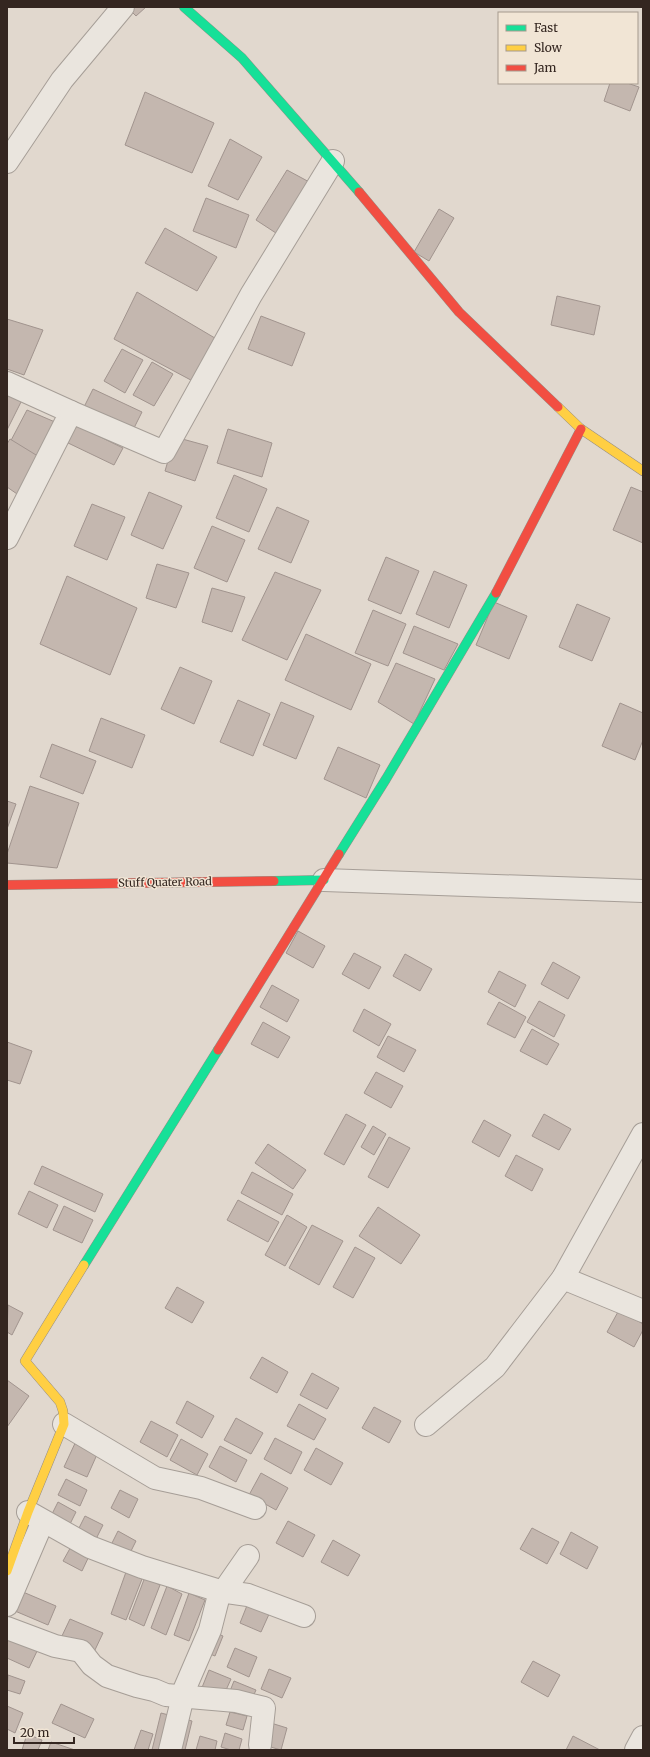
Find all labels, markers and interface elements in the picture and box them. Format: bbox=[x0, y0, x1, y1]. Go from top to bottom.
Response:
legend bbox=[498, 12, 638, 84]
text: Fast bbox=[534, 20, 558, 35]
text: Slow bbox=[534, 40, 563, 55]
text: Jam bbox=[533, 60, 557, 75]
street label: Stuff Quater Road bbox=[118, 874, 212, 890]
scale bar bbox=[14, 1719, 74, 1745]
text: 20 m bbox=[20, 1725, 49, 1740]

